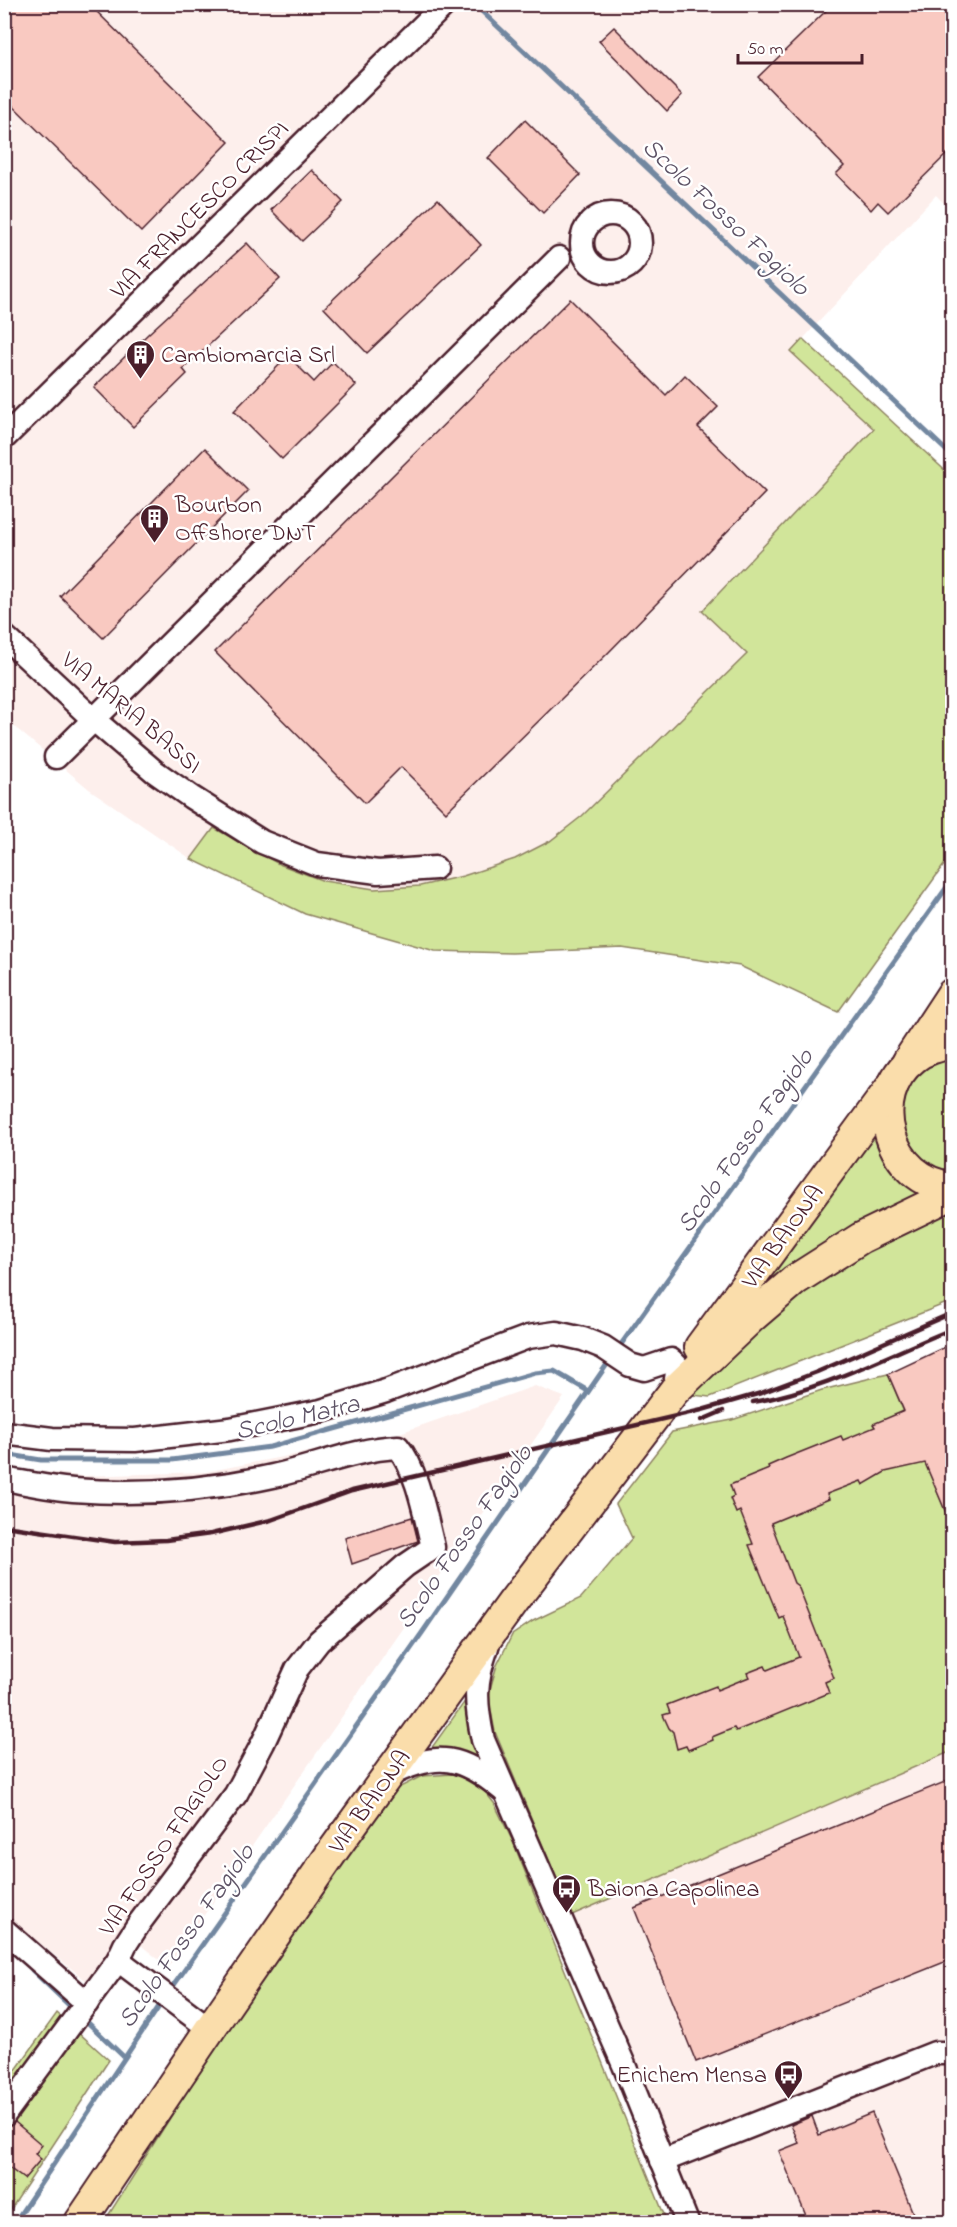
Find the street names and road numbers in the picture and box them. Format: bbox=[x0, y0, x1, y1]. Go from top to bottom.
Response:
street label: VIA FRANCESCO CRISPI bbox=[103, 113, 298, 309]
street label: VIA MARIA BASSI bbox=[52, 644, 208, 783]
street label: VIA BAIONA bbox=[734, 1178, 834, 1298]
street label: VIA BAIONA bbox=[321, 1743, 421, 1863]
street label: VIA FOSSO FAGIOLO bbox=[91, 1749, 239, 1945]

